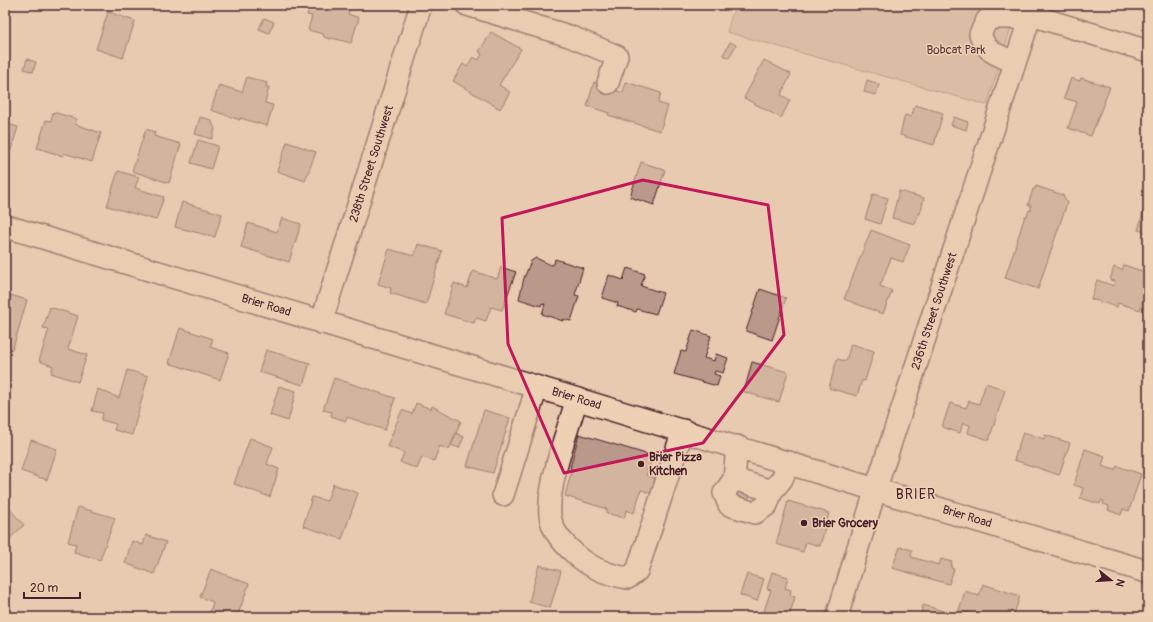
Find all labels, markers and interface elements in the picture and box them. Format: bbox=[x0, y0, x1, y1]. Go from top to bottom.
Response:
park label: Bobcat Park bbox=[927, 43, 985, 58]
street label: 238th Street Southwest bbox=[346, 103, 397, 224]
street label: 236th Street Southwest bbox=[908, 250, 960, 372]
street label: Brier Road bbox=[240, 290, 293, 320]
street label: Brier Road bbox=[550, 384, 603, 413]
place label: Brier Pizza Kitchen bbox=[649, 450, 702, 479]
marker: Brier Pizza Kitchen bbox=[636, 459, 646, 469]
district label: BRIER bbox=[896, 486, 936, 503]
street label: Brier Road bbox=[941, 502, 994, 531]
place label: Brier Grocery bbox=[812, 516, 879, 531]
marker: Brier Grocery bbox=[799, 518, 809, 528]
north arrow bbox=[1091, 560, 1131, 600]
scale bar bbox=[24, 574, 80, 600]
text: N bbox=[1113, 577, 1127, 589]
text: 20 m bbox=[30, 581, 59, 596]

